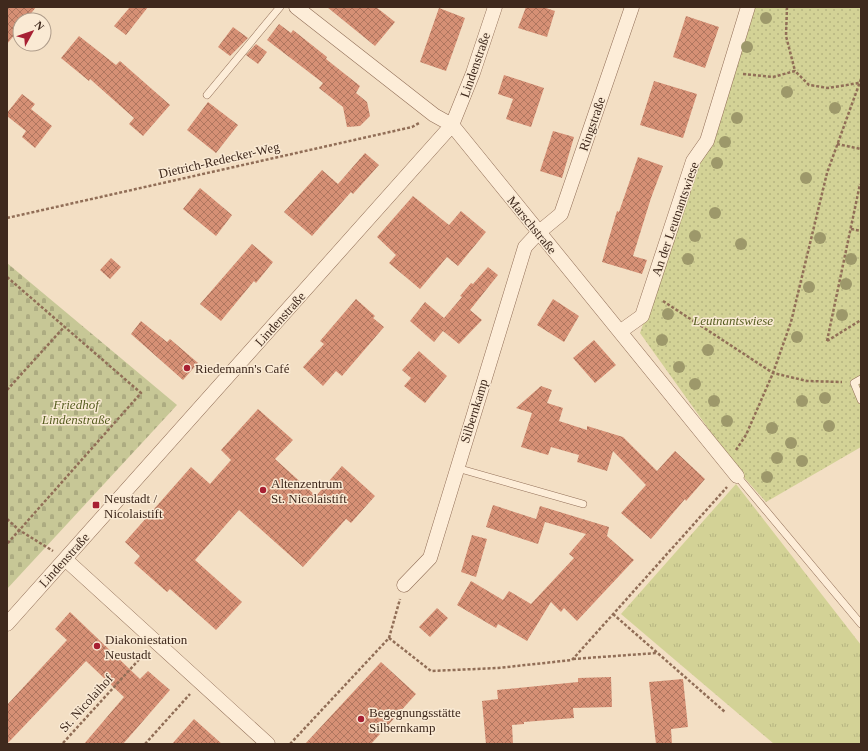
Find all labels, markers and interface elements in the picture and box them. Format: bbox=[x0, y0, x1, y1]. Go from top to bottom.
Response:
north arrow bbox=[12, 12, 52, 52]
text: N bbox=[33, 19, 47, 33]
street label: Lindenstraße bbox=[457, 30, 493, 100]
street label: Ringstraße bbox=[576, 95, 608, 153]
street label: Dietrich-Redecker-Weg bbox=[157, 139, 281, 181]
street label: An der Leutnantswiese bbox=[648, 160, 702, 278]
street label: Marschstraße bbox=[504, 193, 560, 257]
street label: Lindenstraße bbox=[252, 289, 308, 349]
park label: Leutnantswiese bbox=[692, 313, 773, 328]
place label: Riedemann's Café bbox=[195, 361, 290, 376]
marker: Riedemann's Café bbox=[182, 363, 192, 373]
street label: Silbernkamp bbox=[457, 377, 491, 445]
park label: Friedhof Lindenstraße bbox=[41, 397, 111, 427]
place label: Altenzentrum St. Nicolaistift bbox=[271, 476, 347, 506]
marker: Altenzentrum St. Nicolaistift bbox=[258, 485, 268, 495]
place label: Neustadt / Nicolaistift bbox=[104, 491, 163, 521]
marker: Neustadt / Nicolaistift bbox=[91, 500, 101, 510]
street label: Lindenstraße bbox=[36, 530, 92, 590]
place label: Diakoniestation Neustadt bbox=[105, 632, 188, 662]
marker: Diakoniestation Neustadt bbox=[92, 641, 102, 651]
street label: St. Nicolaihof bbox=[56, 670, 116, 735]
place label: Begegnungsstätte Silbernkamp bbox=[369, 705, 461, 735]
marker: Begegnungsstätte Silbernkamp bbox=[356, 714, 366, 724]

